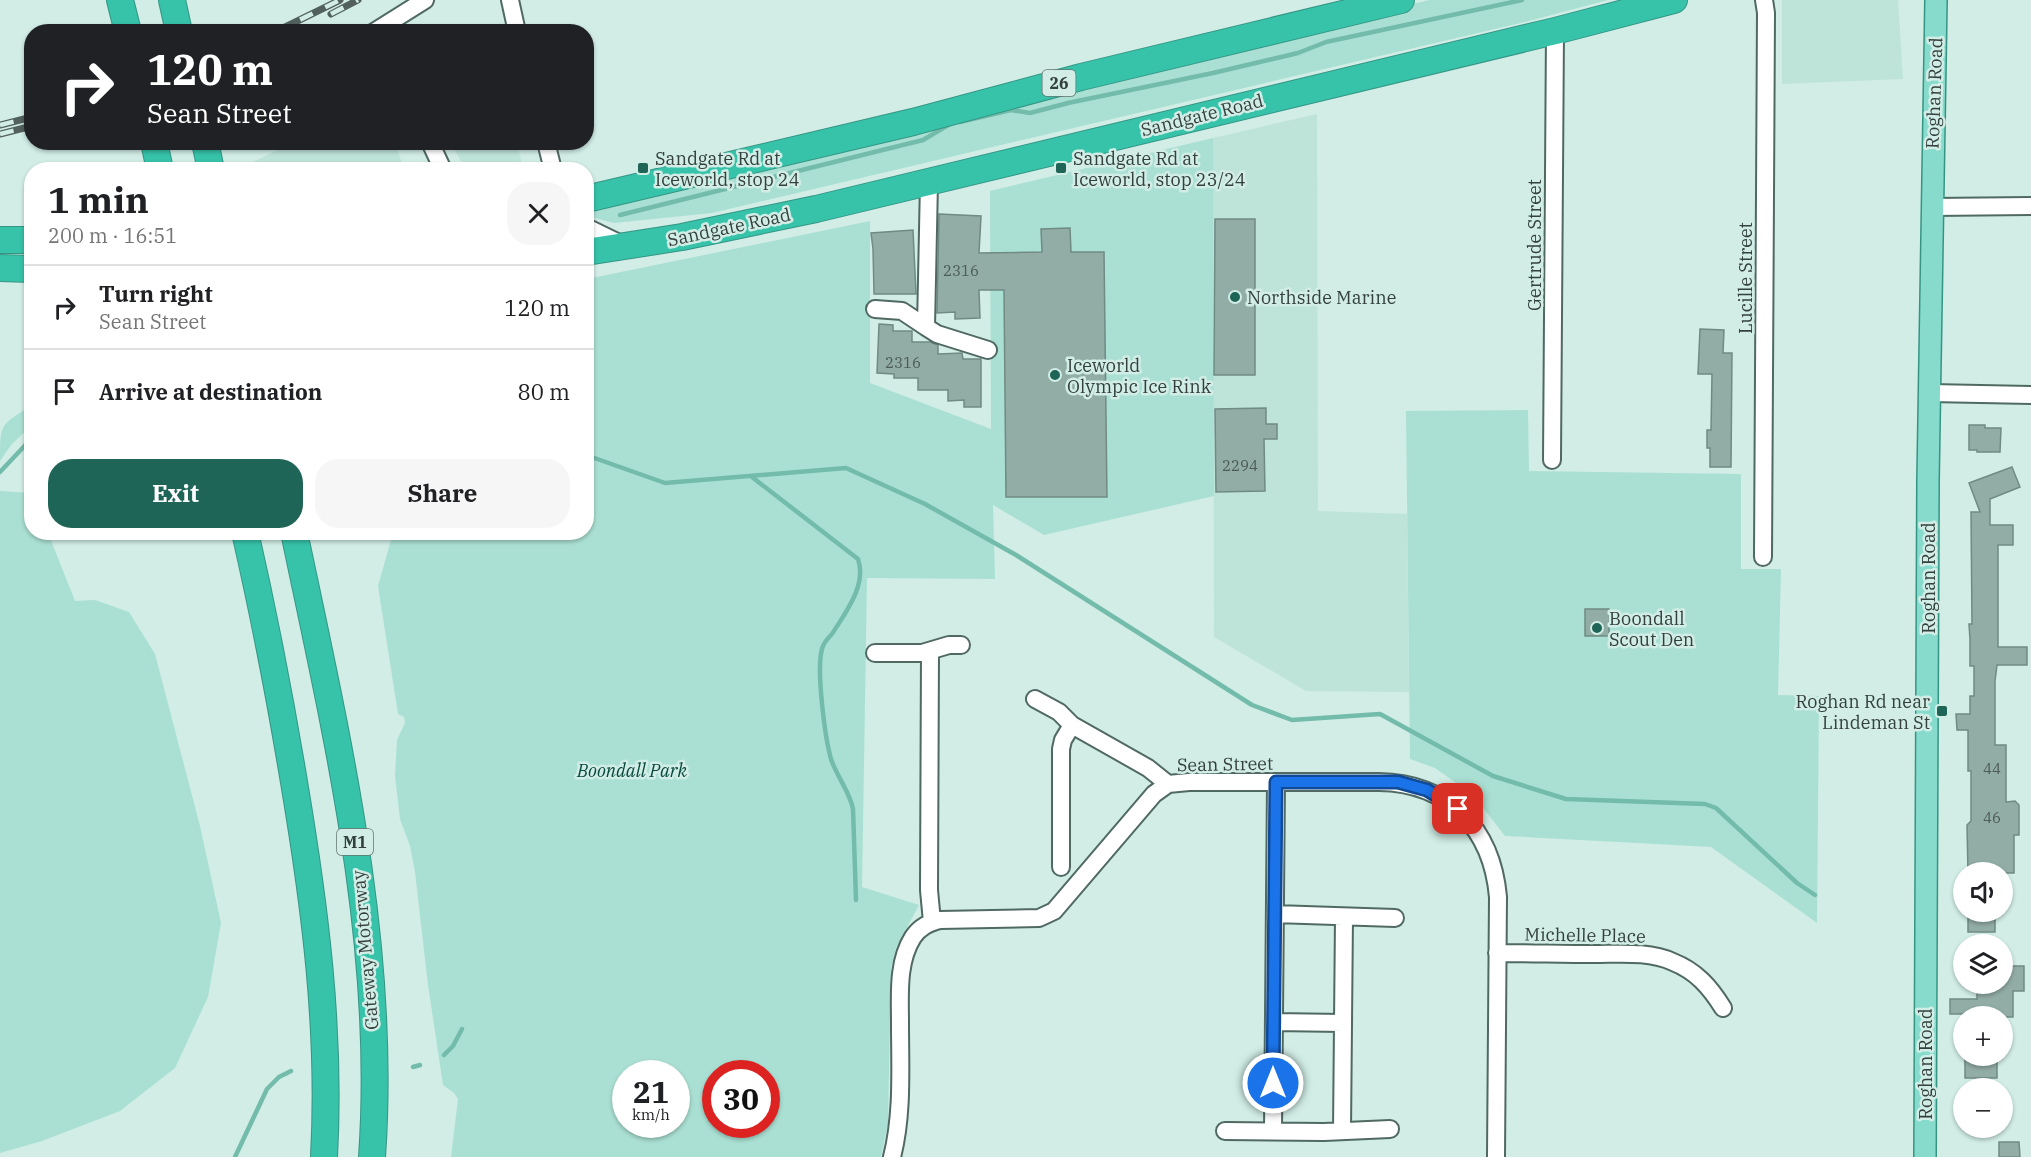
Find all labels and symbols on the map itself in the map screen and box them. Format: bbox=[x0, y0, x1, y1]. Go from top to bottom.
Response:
street label: Roghan Road bbox=[1921, 37, 1947, 149]
road number: 26 bbox=[1042, 70, 1076, 96]
street label: Sandgate Road bbox=[1138, 89, 1266, 141]
place label: Sandgate Rd at Iceworld, stop 24 bbox=[655, 147, 799, 191]
place label: Sandgate Rd at Iceworld, stop 23/24 bbox=[1073, 147, 1246, 191]
marker: Sandgate Rd at Iceworld, stop 24 bbox=[636, 161, 650, 175]
marker: Sandgate Rd at Iceworld, stop 23/24 bbox=[1054, 161, 1068, 175]
street label: Gertrude Street bbox=[1523, 179, 1546, 311]
street label: Sandgate Road bbox=[665, 203, 793, 251]
street label: Lucille Street bbox=[1734, 222, 1757, 334]
house number: 2316 bbox=[943, 261, 979, 280]
place label: Northside Marine bbox=[1247, 286, 1396, 309]
marker: Northside Marine bbox=[1228, 290, 1242, 304]
house number: 2316 bbox=[885, 353, 921, 372]
place label: Iceworld Olympic Ice Rink bbox=[1067, 354, 1212, 398]
marker: Iceworld Olympic Ice Rink bbox=[1048, 368, 1062, 382]
house number: 2294 bbox=[1222, 456, 1258, 475]
street label: Roghan Road bbox=[1917, 522, 1940, 634]
place label: Boondall Scout Den bbox=[1609, 607, 1694, 651]
marker: Boondall Scout Den bbox=[1590, 621, 1604, 635]
place label: Roghan Rd near Lindeman St bbox=[1795, 690, 1930, 734]
marker: Roghan Rd near Lindeman St bbox=[1935, 704, 1949, 718]
street label: Sean Street bbox=[1177, 752, 1273, 776]
park label: Boondall Park bbox=[576, 759, 688, 782]
house number: 44 bbox=[1983, 759, 2001, 778]
pin bbox=[1432, 783, 1483, 834]
house number: 46 bbox=[1983, 808, 2001, 827]
road number: M1 bbox=[337, 829, 373, 855]
street label: Gateway Motorway bbox=[347, 869, 383, 1031]
street label: Michelle Place bbox=[1524, 922, 1646, 948]
street label: Roghan Road bbox=[1914, 1008, 1937, 1120]
position arrow bbox=[1241, 1051, 1305, 1115]
speed limit sign: 30 bbox=[702, 1060, 780, 1138]

